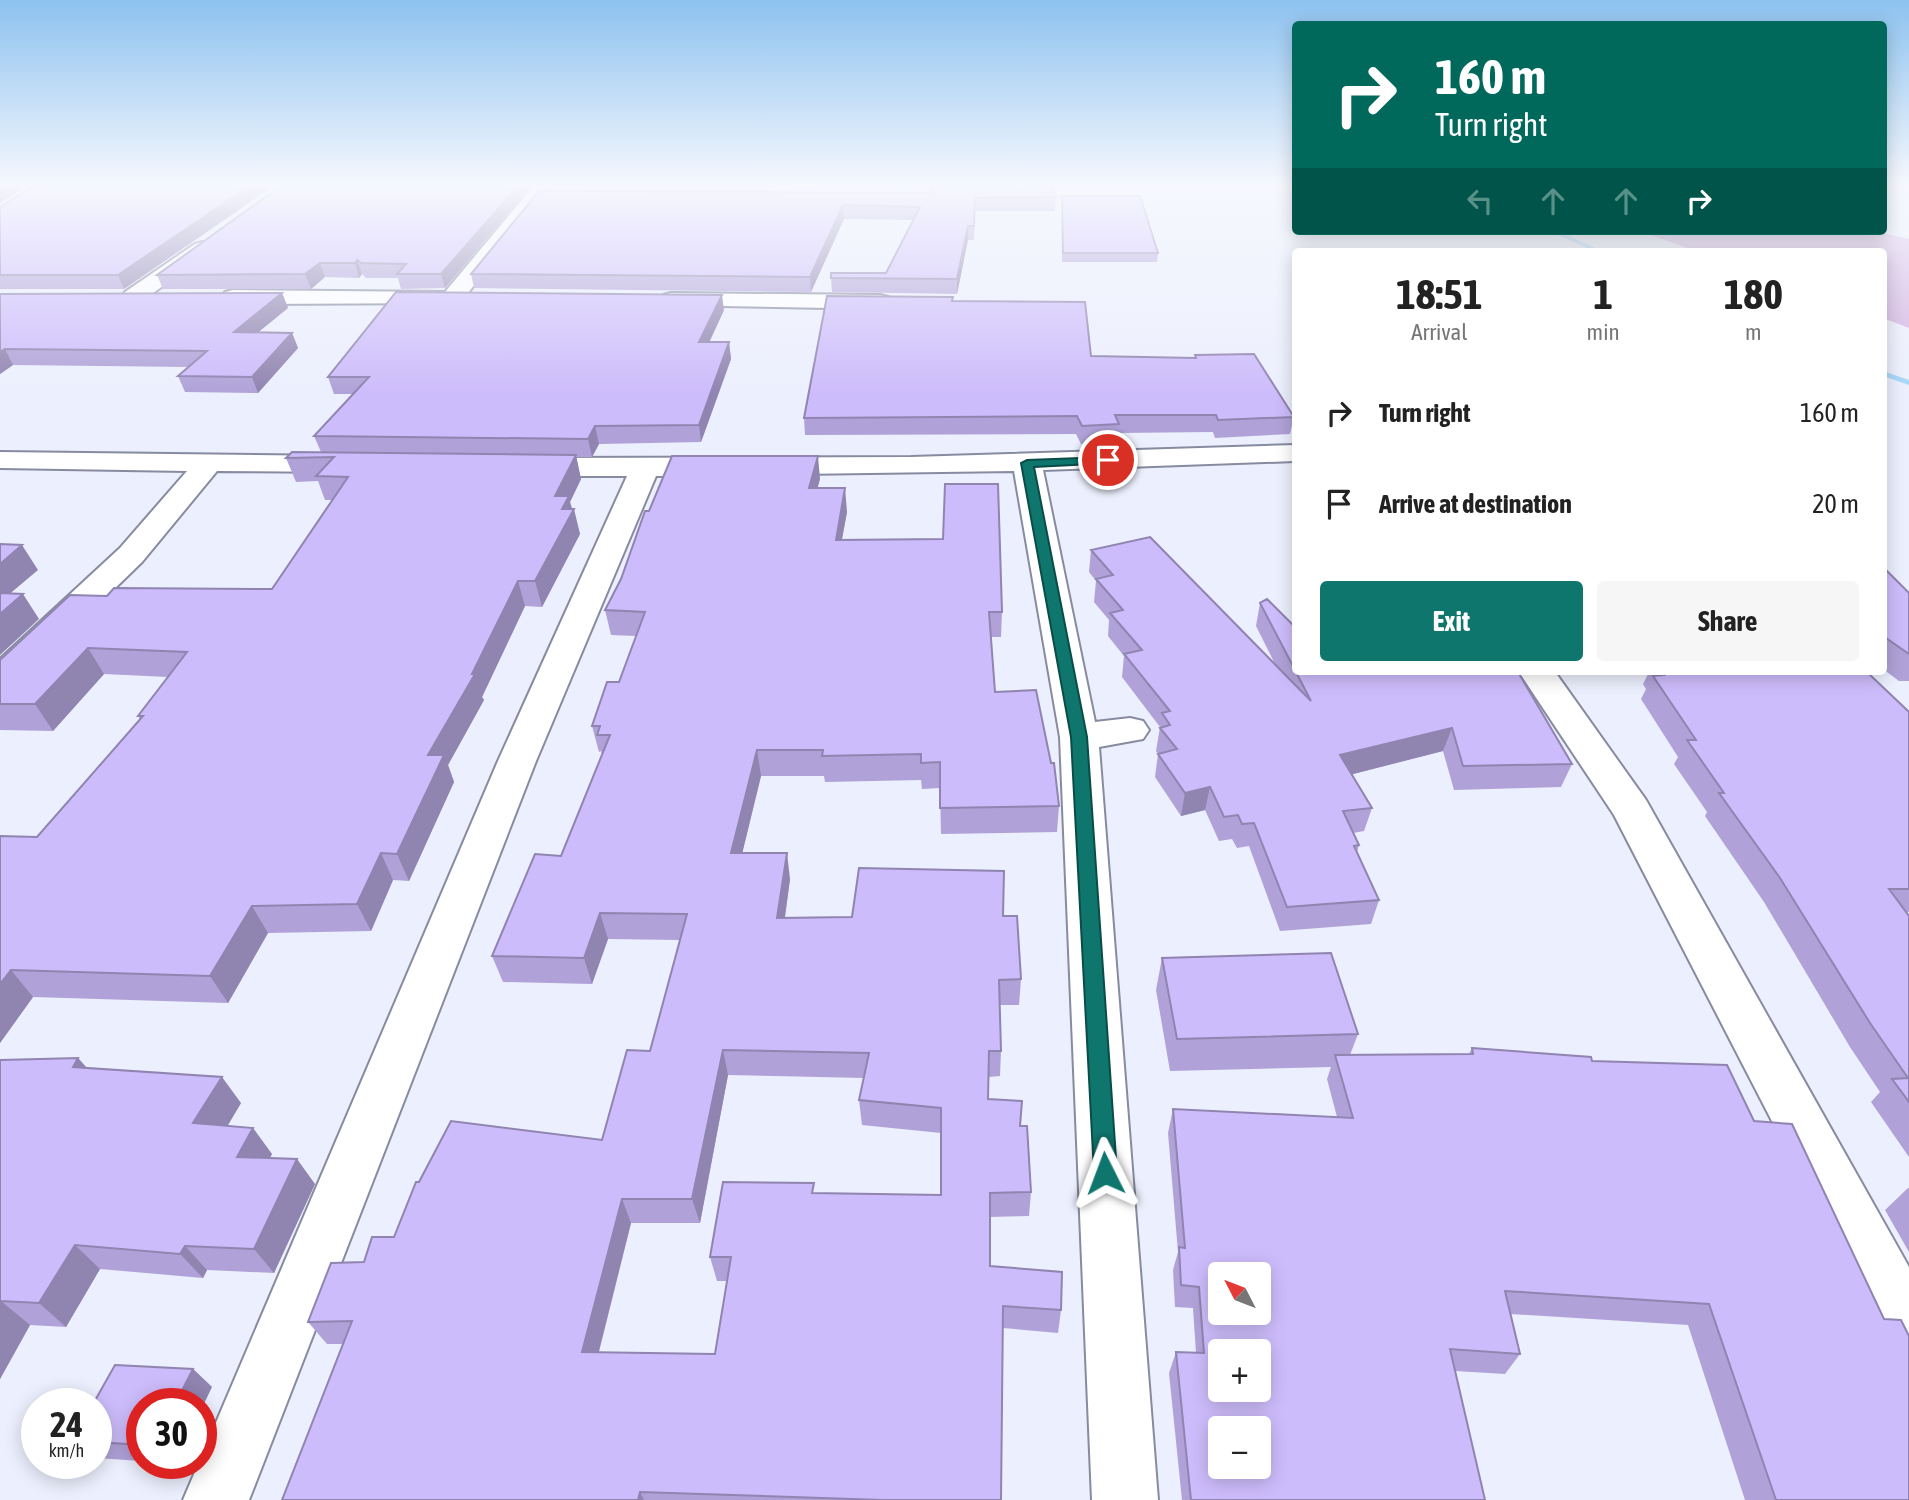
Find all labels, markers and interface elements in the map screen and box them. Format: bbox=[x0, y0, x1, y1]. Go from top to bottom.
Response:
text: 160 m bbox=[1435, 48, 1546, 104]
icon: right bbox=[1320, 49, 1411, 140]
text: Turn right bbox=[1435, 106, 1548, 143]
icon: left bbox=[1461, 182, 1499, 220]
icon: ahead bbox=[1534, 182, 1572, 220]
icon: ahead bbox=[1607, 182, 1645, 220]
icon: right bbox=[1680, 182, 1718, 220]
text: 18:51 bbox=[1396, 270, 1483, 318]
text: 1 bbox=[1593, 270, 1613, 318]
text: 180 bbox=[1724, 270, 1783, 318]
text: Arrival bbox=[1411, 319, 1467, 345]
text: min bbox=[1587, 319, 1620, 345]
text: m bbox=[1745, 319, 1762, 345]
icon: right bbox=[1320, 394, 1358, 432]
text: Turn right bbox=[1379, 398, 1470, 428]
text: 160 m bbox=[1800, 398, 1859, 428]
pin bbox=[1078, 430, 1138, 490]
icon: arrive bbox=[1089, 441, 1127, 479]
icon: arrive bbox=[1320, 485, 1358, 523]
text: Arrive at destination bbox=[1379, 489, 1572, 519]
text: 20 m bbox=[1812, 489, 1859, 519]
button: Exit bbox=[1320, 581, 1583, 661]
button: Share bbox=[1597, 581, 1859, 661]
position arrow bbox=[1068, 1136, 1142, 1210]
north arrow bbox=[1208, 1262, 1270, 1325]
map controls bbox=[1208, 1262, 1271, 1479]
button: + bbox=[1208, 1339, 1271, 1402]
speed limit sign: 30 bbox=[126, 1388, 217, 1479]
text: 24 bbox=[50, 1404, 83, 1444]
button: − bbox=[1208, 1416, 1271, 1479]
text: km/h bbox=[49, 1440, 84, 1461]

